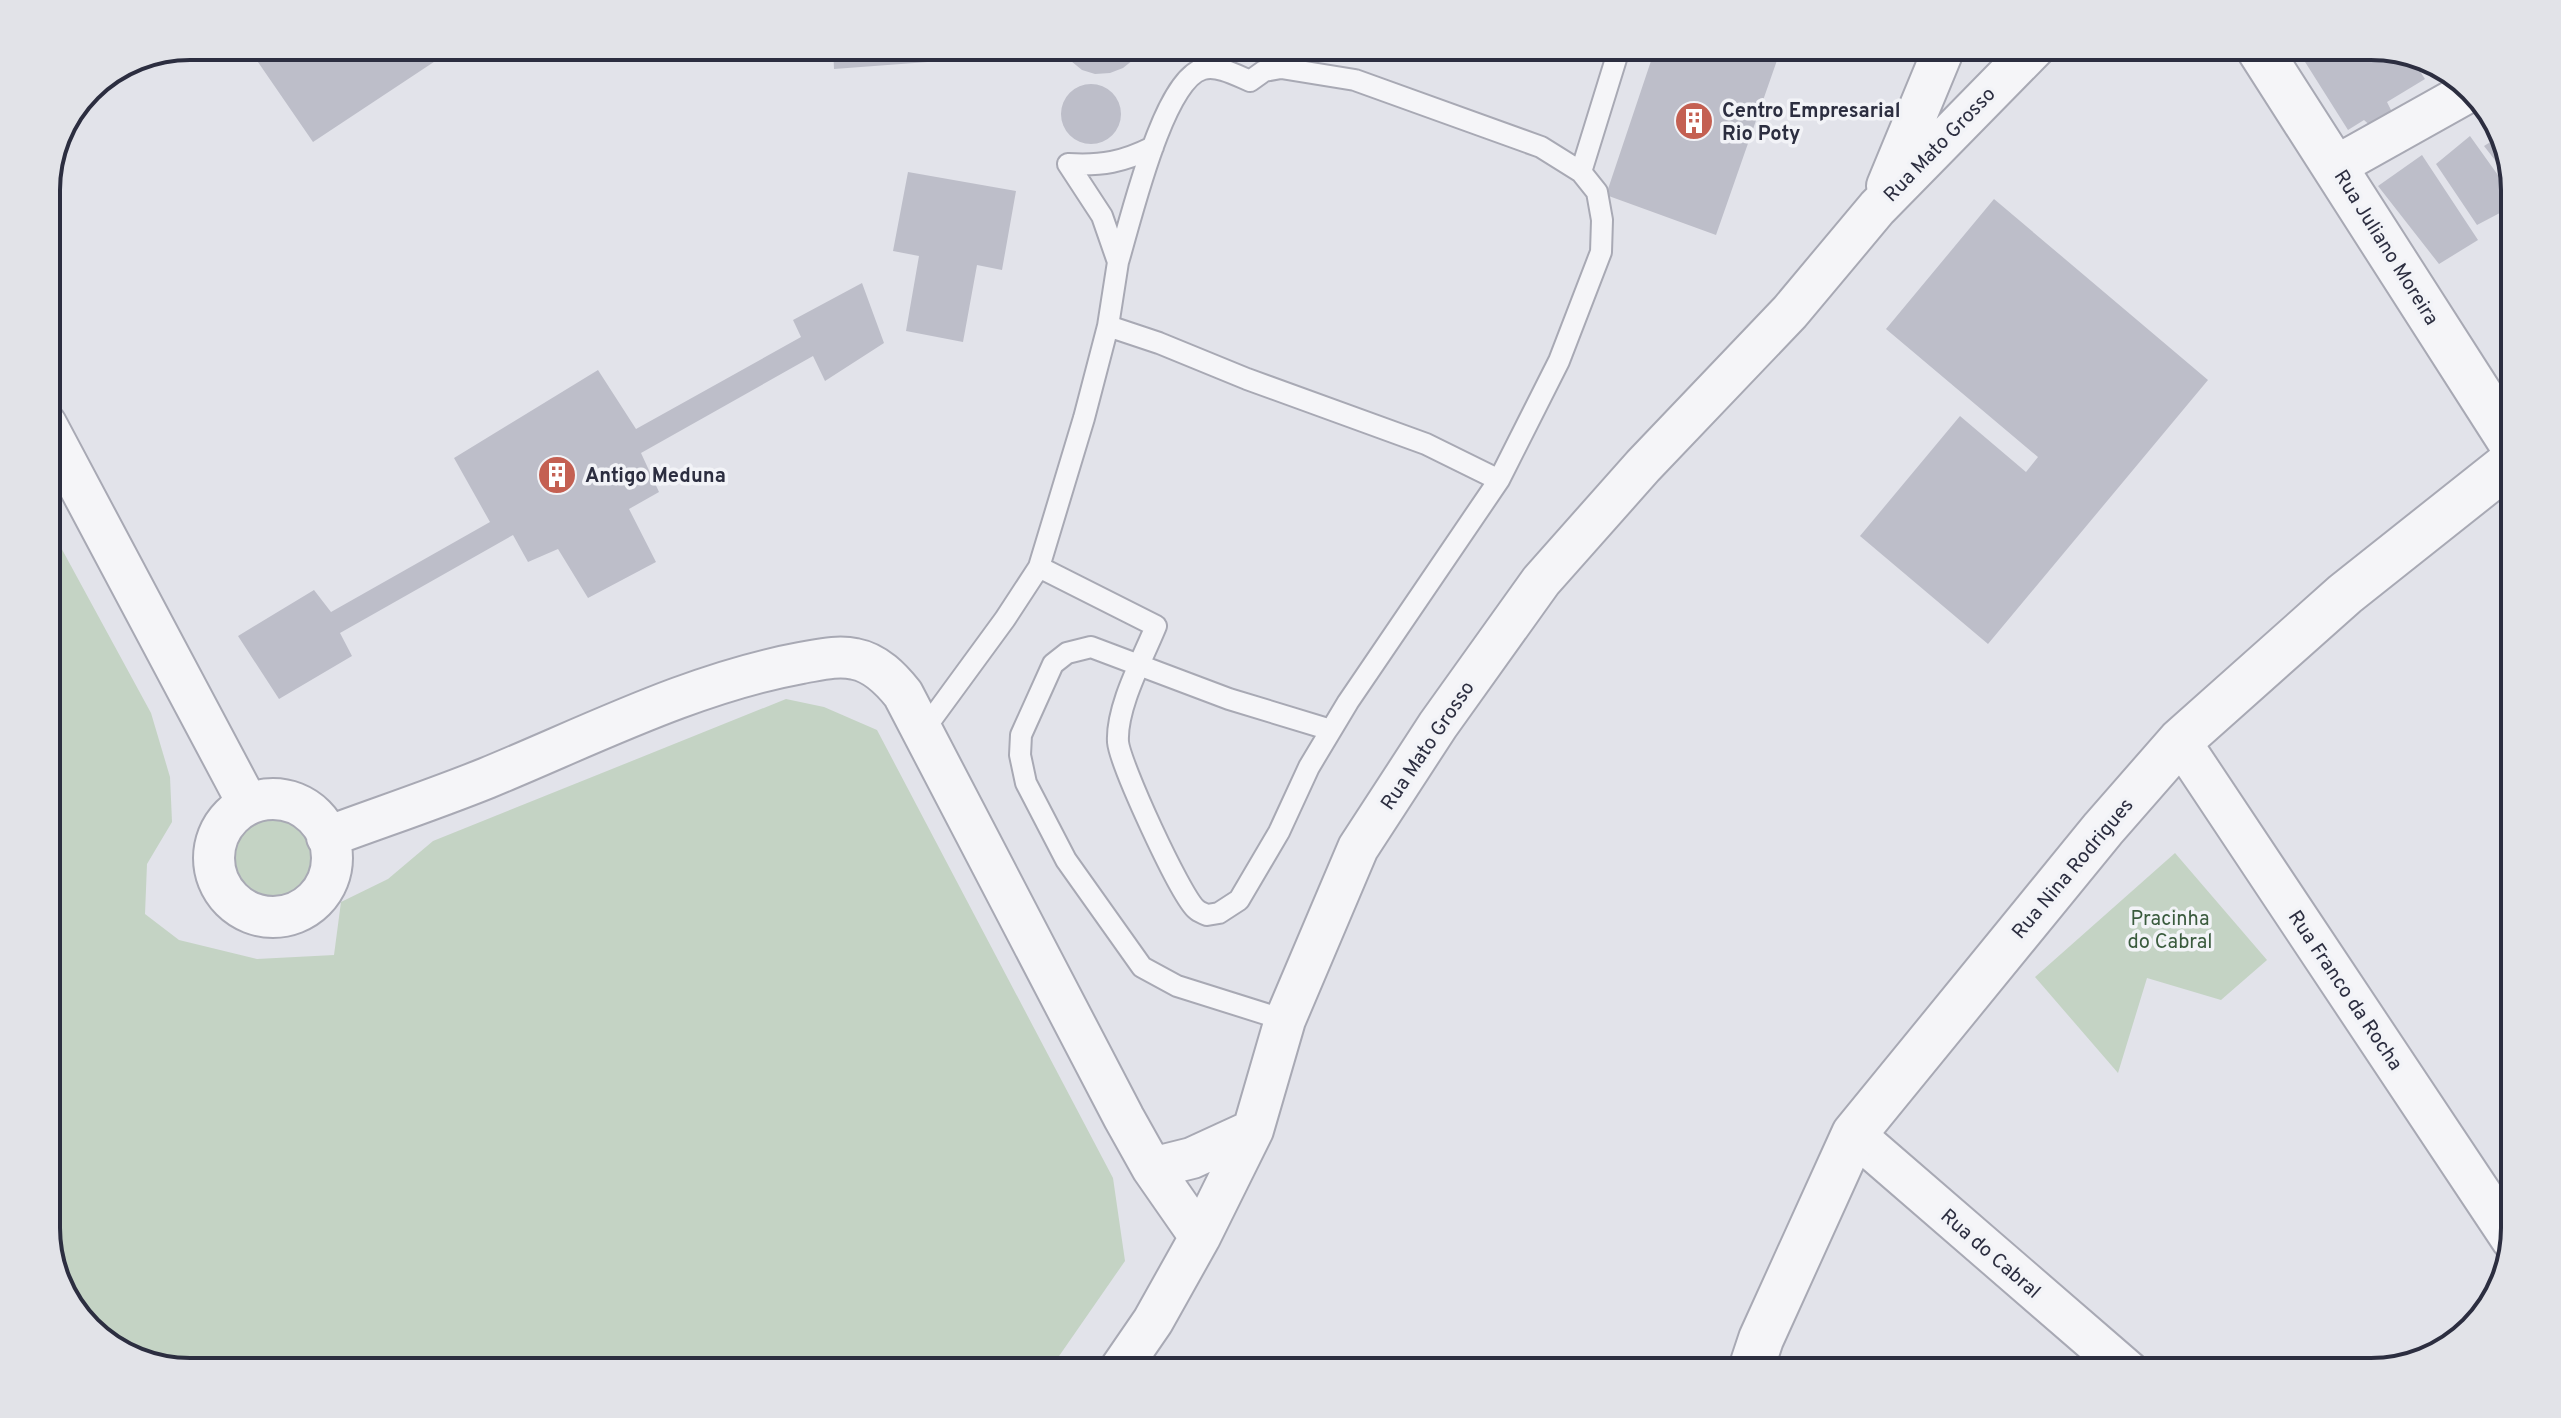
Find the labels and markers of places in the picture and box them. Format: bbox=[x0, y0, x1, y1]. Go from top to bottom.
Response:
place label: Centro Empresarial Rio Poty bbox=[1722, 99, 1901, 148]
building icon: Centro Empresarial Rio Poty bbox=[1673, 100, 1715, 142]
building icon: Antigo Meduna bbox=[536, 454, 578, 496]
place label: Antigo Meduna bbox=[585, 464, 726, 490]

